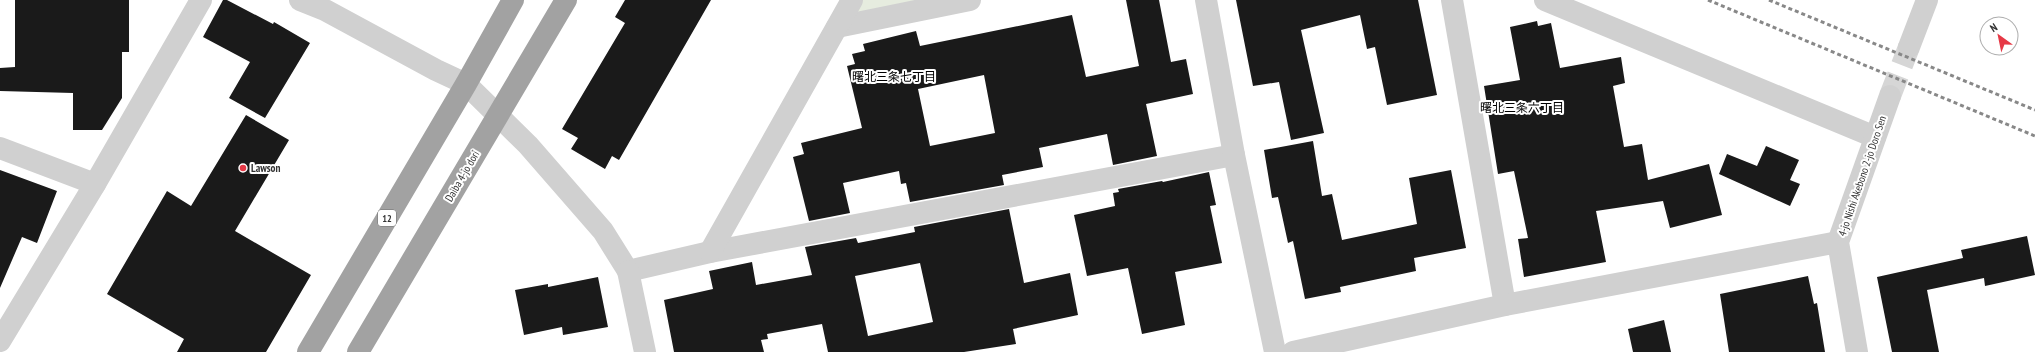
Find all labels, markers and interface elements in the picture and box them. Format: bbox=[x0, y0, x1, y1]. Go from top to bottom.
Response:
north arrow bbox=[1979, 16, 2019, 56]
text: N bbox=[1987, 20, 2000, 35]
district label: 曙北三条七丁目 bbox=[852, 69, 936, 84]
district label: 曙北三条六丁目 bbox=[1480, 100, 1564, 115]
street label: 4-jo Nishi Akebono 2-jo Doro Sen bbox=[1835, 114, 1889, 238]
street label: Daiba 4-jo dori bbox=[442, 148, 482, 204]
place label: Lawson bbox=[251, 161, 281, 175]
marker: Lawson bbox=[238, 163, 248, 173]
road number: 12 bbox=[378, 210, 396, 226]

